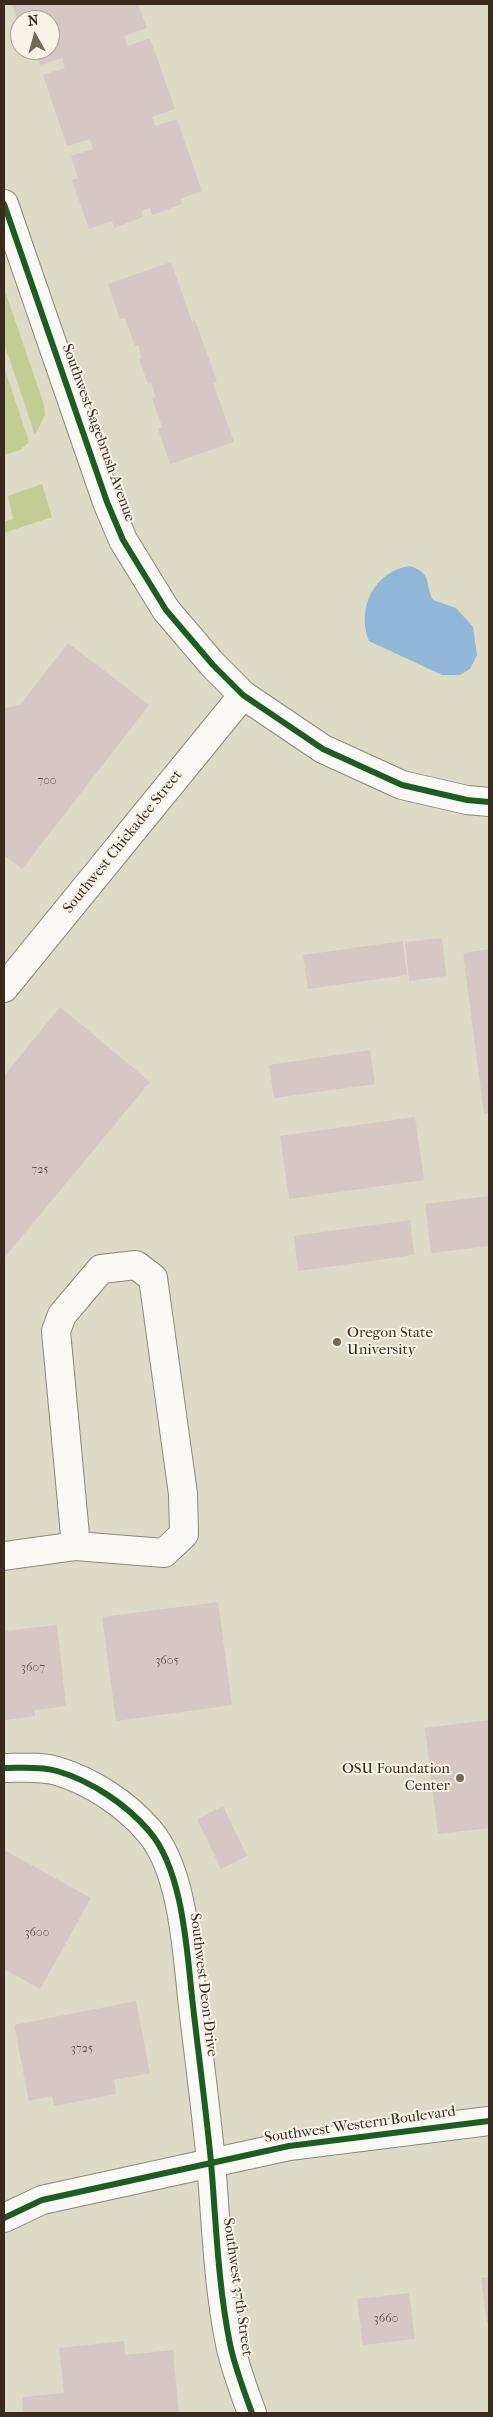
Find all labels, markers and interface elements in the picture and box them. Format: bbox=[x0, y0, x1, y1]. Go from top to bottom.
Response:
north arrow bbox=[10, 10, 60, 60]
text: N bbox=[27, 12, 40, 30]
street label: Southwest Sagebrush Avenue bbox=[57, 342, 139, 524]
street label: Southwest Chickadee Street bbox=[60, 767, 186, 917]
house number: 700 bbox=[38, 774, 56, 788]
house number: 725 bbox=[31, 1163, 49, 1177]
place label: Oregon State University bbox=[347, 1324, 433, 1359]
marker: Oregon State University bbox=[331, 1336, 343, 1348]
house number: 3605 bbox=[155, 1654, 179, 1668]
house number: 3607 bbox=[21, 1661, 45, 1675]
place label: OSU Foundation Center bbox=[342, 1760, 450, 1795]
marker: OSU Foundation Center bbox=[454, 1772, 466, 1784]
street label: Southwest Deon Drive bbox=[185, 1912, 221, 2058]
house number: 3600 bbox=[25, 1926, 49, 1940]
house number: 3725 bbox=[71, 2042, 93, 2056]
street label: Southwest Western Boulevard bbox=[263, 2103, 457, 2147]
street label: Southwest 37th Street bbox=[218, 2217, 256, 2357]
house number: 3660 bbox=[374, 2312, 398, 2326]

